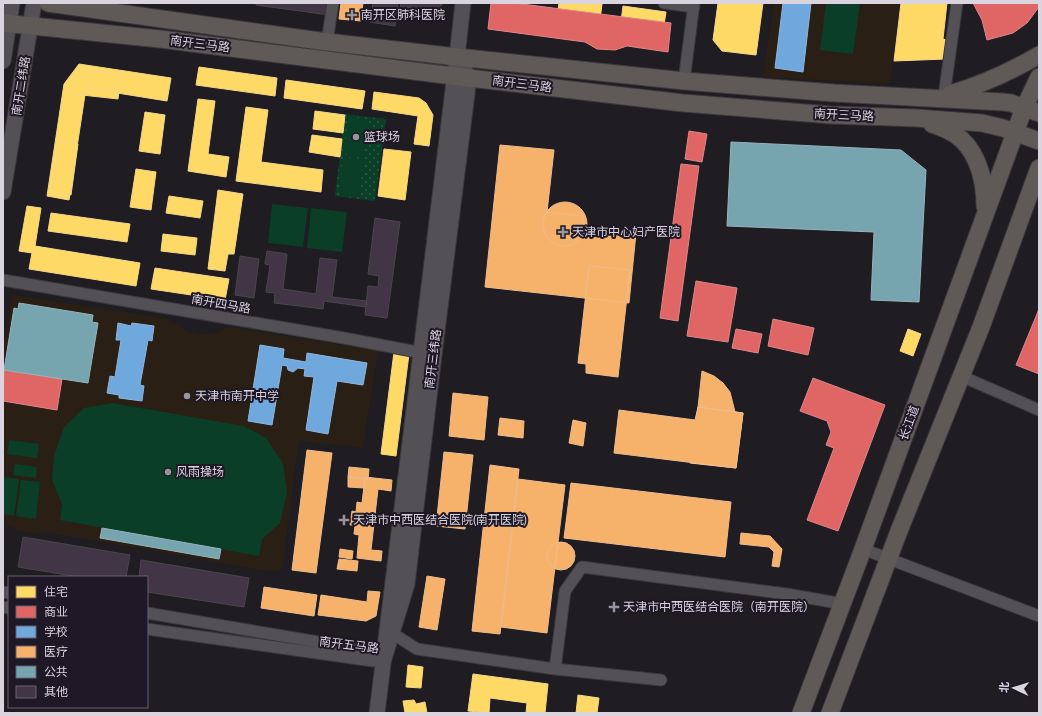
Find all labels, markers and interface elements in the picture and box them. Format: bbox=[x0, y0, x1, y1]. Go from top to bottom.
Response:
place label: 南开区肺科医院 bbox=[361, 8, 445, 22]
marker: 南开区肺科医院 bbox=[346, 9, 358, 21]
street label: 南开三马路 bbox=[169, 33, 231, 55]
street label: 南开二纬路 bbox=[9, 55, 33, 117]
street label: 南开三马路 bbox=[491, 73, 553, 95]
street label: 南开三马路 bbox=[814, 106, 874, 124]
place label: 篮球场 bbox=[364, 130, 400, 144]
marker: 篮球场 bbox=[351, 132, 361, 142]
place label: 天津市中心妇产医院 bbox=[572, 225, 680, 239]
marker: 天津市中心妇产医院 bbox=[557, 226, 569, 238]
street label: 南开四马路 bbox=[190, 292, 252, 316]
street label: 南开三纬路 bbox=[422, 328, 444, 390]
place label: 天津市南开中学 bbox=[195, 389, 279, 403]
marker: 天津市南开中学 bbox=[182, 391, 192, 401]
street label: 长江道 bbox=[896, 404, 922, 442]
place label: 风雨操场 bbox=[176, 465, 224, 479]
marker: 风雨操场 bbox=[163, 467, 173, 477]
place label: 天津市中西医结合医院(南开医院) bbox=[353, 513, 527, 527]
marker: 天津市中西医结合医院(南开医院) bbox=[338, 514, 350, 526]
legend bbox=[8, 576, 148, 708]
text: 住宅 bbox=[44, 585, 68, 599]
place label: 天津市中西医结合医院（南开医院） bbox=[623, 600, 815, 614]
marker: 天津市中西医结合医院（南开医院） bbox=[608, 601, 620, 613]
text: 商业 bbox=[44, 605, 68, 619]
text: 学校 bbox=[44, 625, 68, 639]
street label: 南开五马路 bbox=[318, 634, 380, 656]
text: 医疗 bbox=[44, 645, 68, 659]
text: 公共 bbox=[44, 665, 68, 679]
north arrow bbox=[994, 668, 1034, 708]
text: 北 bbox=[998, 681, 1010, 693]
text: 其他 bbox=[44, 685, 68, 699]

